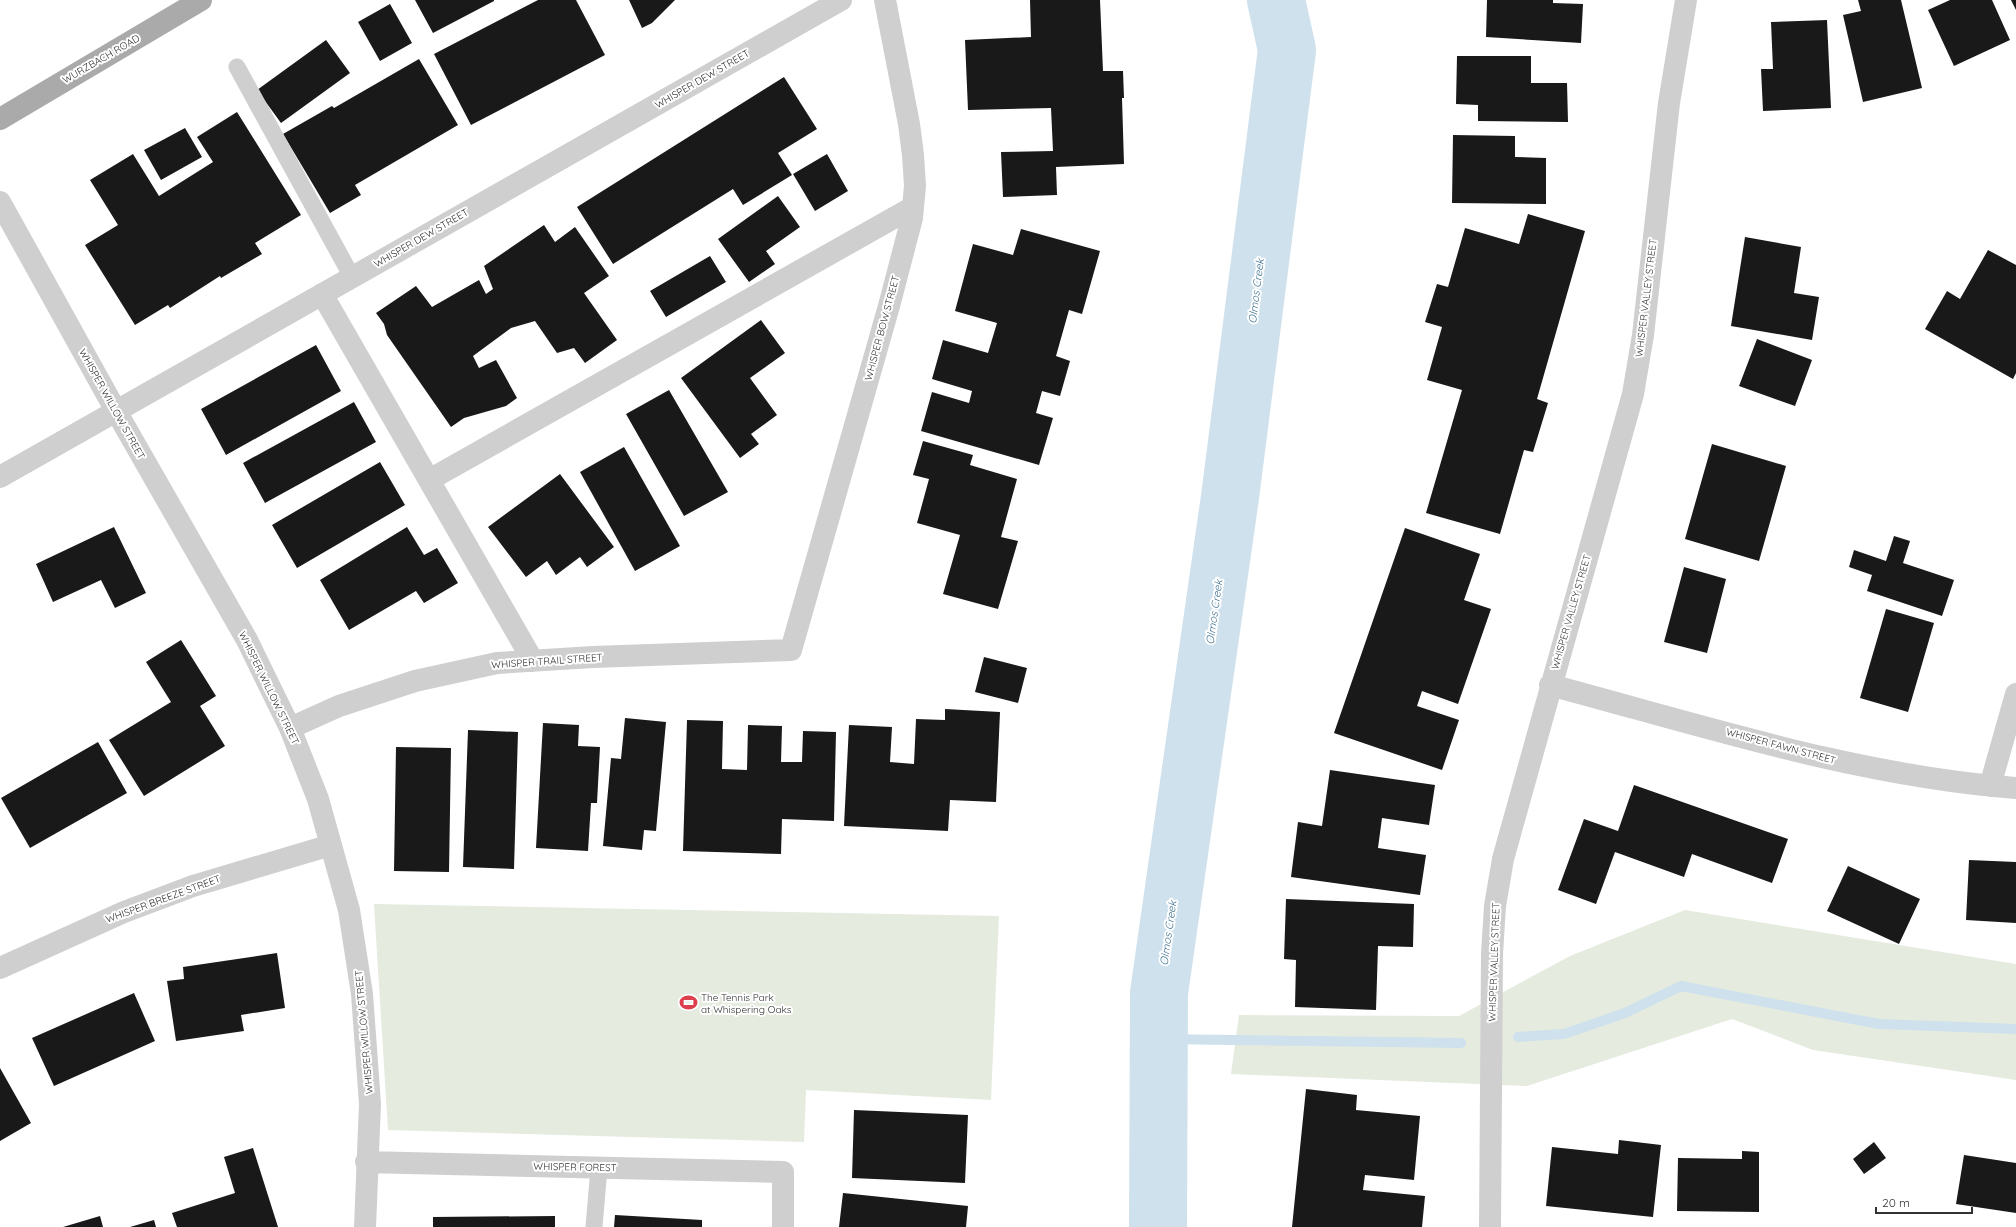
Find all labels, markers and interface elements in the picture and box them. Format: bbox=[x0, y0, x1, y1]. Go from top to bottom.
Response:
street label: WURZBACH ROAD bbox=[60, 32, 142, 86]
street label: WHISPER DEW STREET bbox=[652, 47, 752, 111]
street label: WHISPER DEW STREET bbox=[371, 206, 471, 270]
street label: WHISPER VALLEY STREET bbox=[1632, 238, 1660, 358]
water label: Olmos Creek bbox=[1245, 257, 1267, 324]
street label: WHISPER BOW STREET bbox=[862, 274, 902, 382]
street label: WHISPER WILLOW STREET bbox=[76, 346, 148, 462]
street label: WHISPER VALLEY STREET bbox=[1548, 553, 1594, 671]
water label: Olmos Creek bbox=[1203, 578, 1226, 645]
street label: WHISPER WILLOW STREET bbox=[236, 629, 302, 747]
street label: WHISPER TRAIL STREET bbox=[491, 651, 603, 671]
street label: WHISPER FAWN STREET bbox=[1725, 725, 1837, 767]
street label: WHISPER BREEZE STREET bbox=[104, 872, 222, 926]
water label: Olmos Creek bbox=[1157, 899, 1180, 966]
street label: WHISPER VALLEY STREET bbox=[1485, 902, 1503, 1022]
street label: WHISPER WILLOW STREET bbox=[352, 969, 376, 1095]
place label: The Tennis Park at Whispering Oaks bbox=[701, 991, 792, 1016]
sports icon: The Tennis Park at Whispering Oaks bbox=[678, 993, 698, 1013]
street label: WHISPER FOREST bbox=[533, 1160, 617, 1174]
scale bar bbox=[1876, 1189, 1972, 1215]
text: 20 m bbox=[1882, 1195, 1910, 1210]

